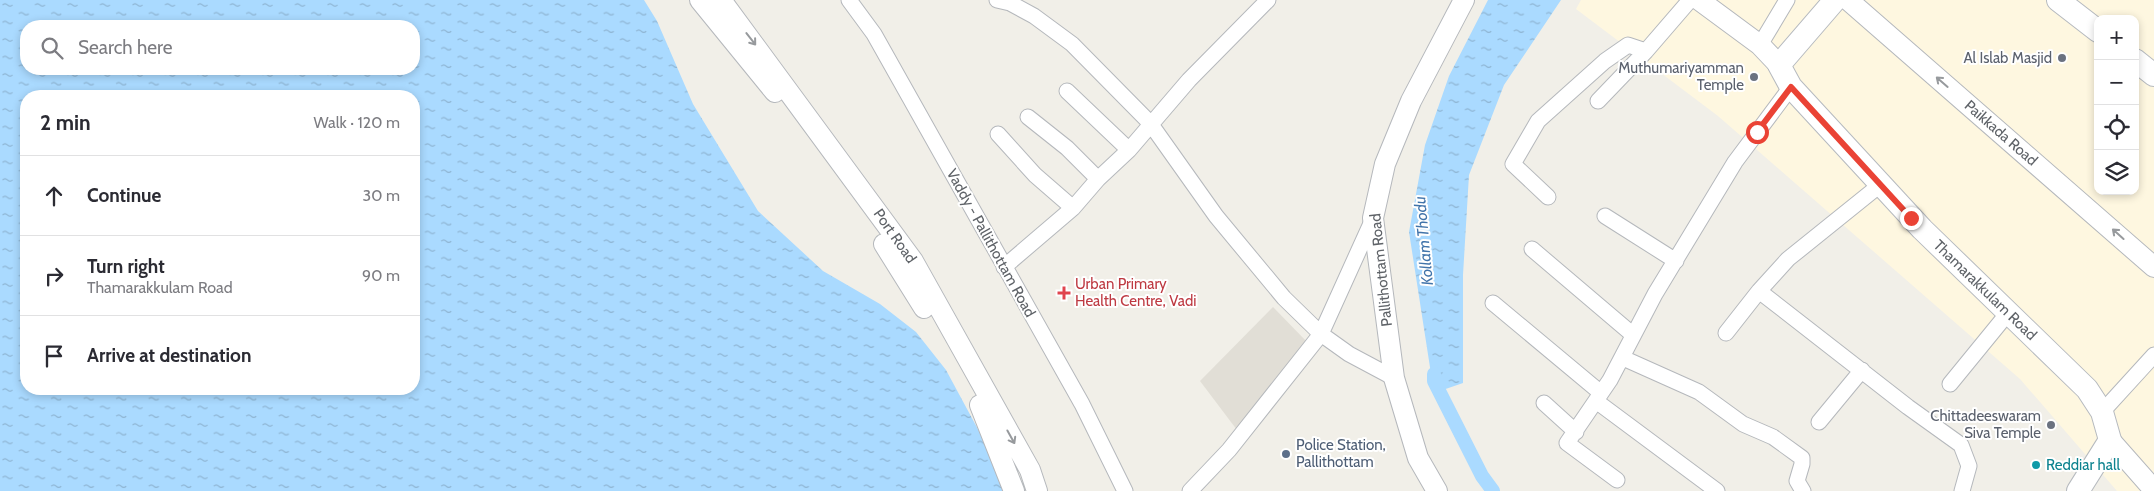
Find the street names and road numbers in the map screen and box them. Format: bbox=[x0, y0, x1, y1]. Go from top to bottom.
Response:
street label: Paikkada Road bbox=[1961, 96, 2041, 170]
street label: Vaddy - Pallithottam Road bbox=[943, 166, 1039, 320]
street label: Port Road bbox=[870, 205, 920, 267]
street label: Pallithottam Road bbox=[1366, 213, 1396, 327]
street label: Thamarakkulam Road bbox=[1930, 236, 2040, 344]

